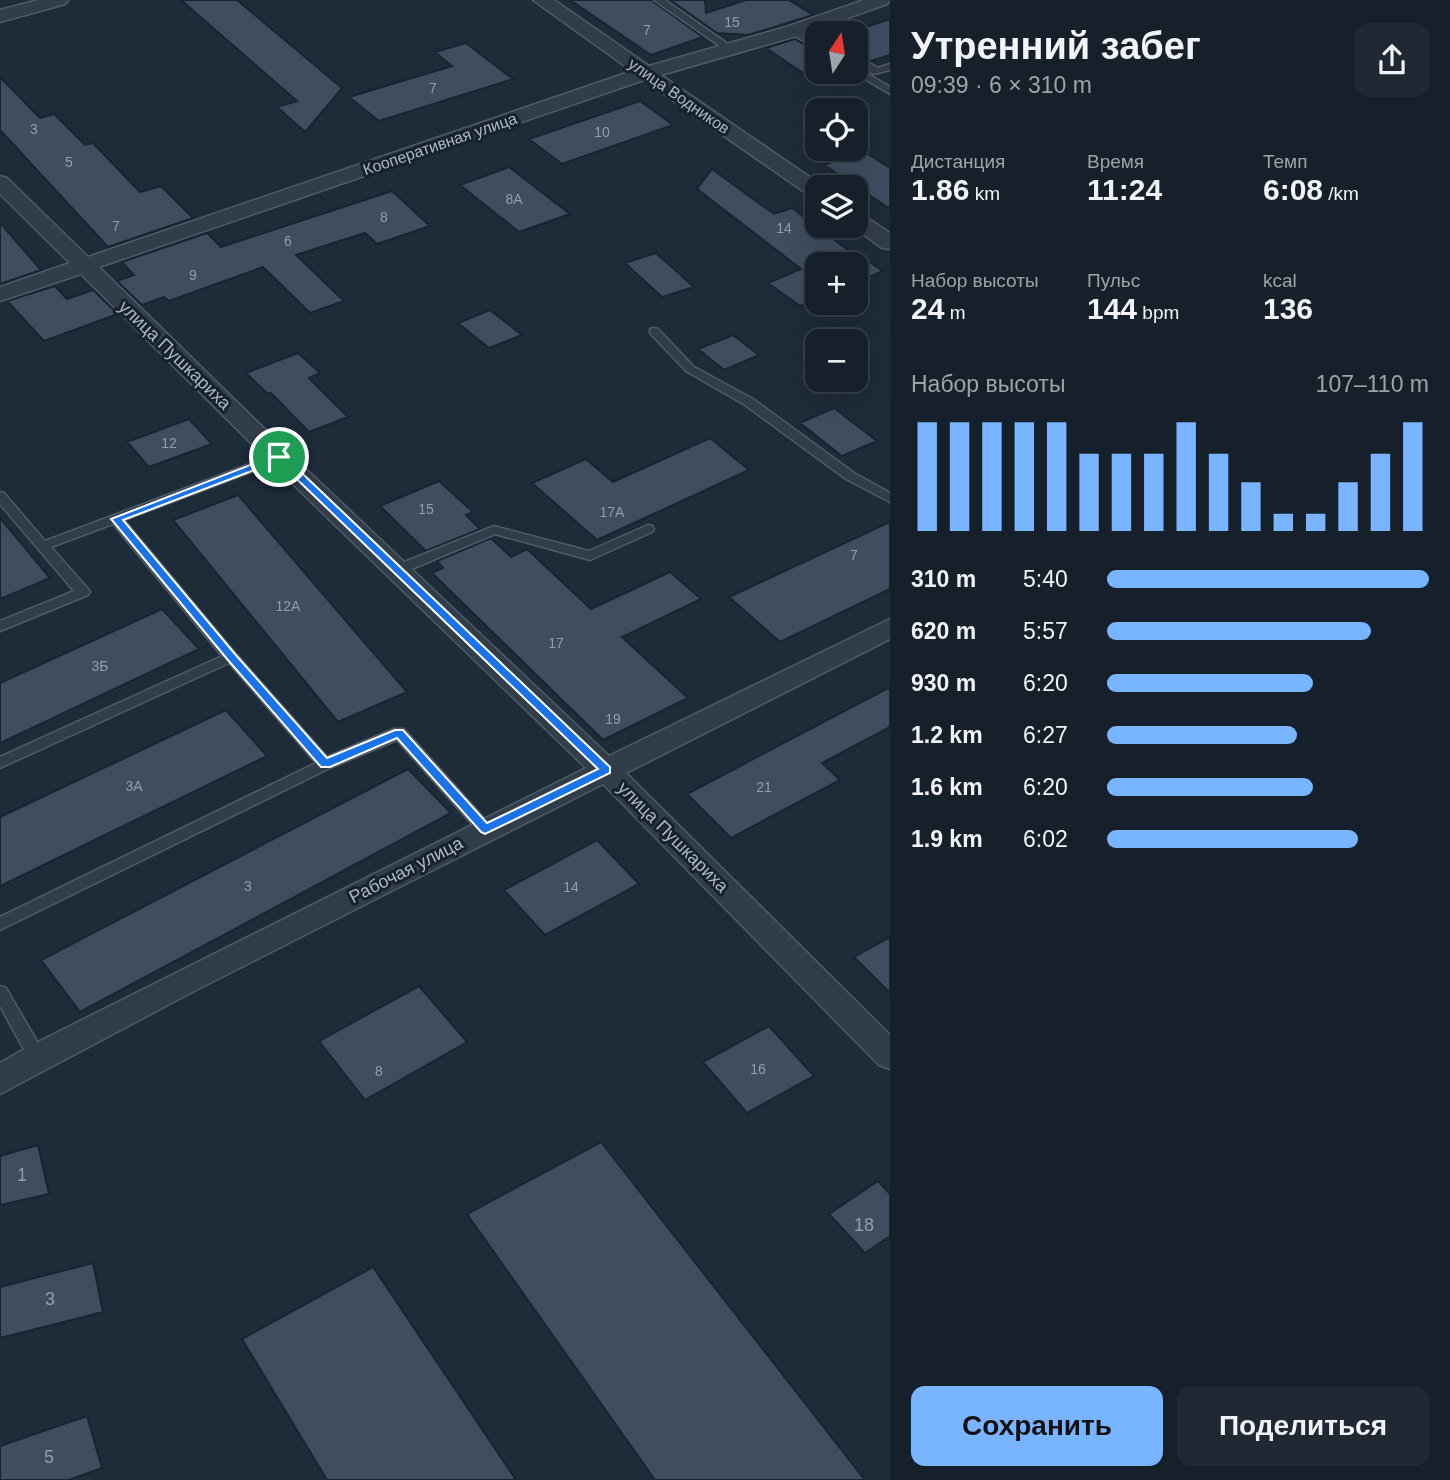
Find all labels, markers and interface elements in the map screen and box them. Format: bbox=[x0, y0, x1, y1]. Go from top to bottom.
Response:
house number: 15 bbox=[724, 14, 740, 30]
north arrow bbox=[805, 21, 868, 84]
map controls bbox=[805, 21, 868, 392]
house number: 7 bbox=[643, 22, 651, 38]
button: share bbox=[1355, 23, 1429, 97]
text: Утренний забег bbox=[911, 25, 1201, 67]
street label: улица Водников bbox=[625, 55, 733, 137]
text: 09:39 · 6 × 310 m bbox=[911, 72, 1092, 98]
house number: 7 bbox=[429, 80, 437, 96]
button: locate bbox=[805, 98, 868, 161]
street label: Кооперативная улица bbox=[361, 110, 519, 178]
house number: 3 bbox=[30, 121, 38, 137]
house number: 10 bbox=[594, 124, 610, 140]
text: Дистанция bbox=[911, 151, 1005, 172]
text: Время bbox=[1087, 151, 1144, 172]
text: Темп bbox=[1263, 151, 1307, 172]
house number: 5 bbox=[65, 154, 73, 170]
text: 1.86 bbox=[911, 173, 969, 206]
text: 11:24 bbox=[1087, 173, 1162, 206]
text: 6:08 bbox=[1263, 173, 1323, 206]
button: layers bbox=[805, 175, 868, 238]
text: km bbox=[969, 183, 1000, 204]
text: /km bbox=[1323, 183, 1359, 204]
house number: 8А bbox=[505, 191, 523, 207]
house number: 8 bbox=[380, 209, 388, 225]
house number: 7 bbox=[112, 218, 120, 234]
house number: 14 bbox=[776, 220, 792, 236]
house number: 6 bbox=[284, 233, 292, 249]
button: + bbox=[805, 252, 868, 315]
house number: 9 bbox=[189, 267, 197, 283]
text: Набор высоты bbox=[911, 270, 1039, 291]
text: Пульс bbox=[1087, 270, 1140, 291]
text: kcal bbox=[1263, 270, 1297, 291]
text: 24 bbox=[911, 292, 944, 325]
text: 144 bbox=[1087, 292, 1137, 325]
text: 136 bbox=[1263, 292, 1313, 325]
street label: улица Пушкариха bbox=[115, 296, 236, 414]
text: m bbox=[944, 302, 965, 323]
text: bpm bbox=[1137, 302, 1179, 323]
button: − bbox=[805, 329, 868, 392]
text: Набор высоты bbox=[911, 371, 1065, 397]
text: 107–110 m bbox=[1316, 371, 1429, 397]
pin bbox=[249, 427, 309, 487]
house number: 12 bbox=[161, 435, 177, 451]
icon: arrive bbox=[260, 438, 298, 476]
house number: 15 bbox=[418, 501, 434, 517]
house number: 17А bbox=[600, 504, 625, 520]
house number: 7 bbox=[850, 547, 858, 563]
text: 310 m bbox=[911, 566, 976, 592]
text: 5:40 bbox=[1023, 566, 1068, 592]
house number: 12А bbox=[276, 598, 301, 614]
text: 620 m bbox=[911, 618, 976, 644]
text: 5:57 bbox=[1023, 618, 1068, 644]
house number: 17 bbox=[548, 635, 564, 651]
house number: 3Б bbox=[92, 658, 108, 674]
text: 930 m bbox=[911, 670, 976, 696]
text: 6:20 bbox=[1023, 670, 1068, 696]
house number: 19 bbox=[605, 711, 621, 727]
text: 1.2 km bbox=[911, 722, 983, 748]
text: 6:27 bbox=[1023, 722, 1068, 748]
text: 1.6 km bbox=[911, 774, 983, 800]
text: 6:20 bbox=[1023, 774, 1068, 800]
house number: 3А bbox=[125, 778, 143, 794]
street label: улица Пушкариха bbox=[614, 778, 733, 897]
house number: 21 bbox=[756, 779, 772, 795]
text: 1.9 km bbox=[911, 826, 983, 852]
text: 6:02 bbox=[1023, 826, 1068, 852]
street label: Рабочая улица bbox=[346, 832, 467, 907]
house number: 3 bbox=[244, 878, 252, 894]
house number: 14 bbox=[563, 879, 579, 895]
house number: 16 bbox=[750, 1061, 766, 1077]
house number: 8 bbox=[375, 1063, 383, 1079]
house number: 1 bbox=[17, 1165, 27, 1185]
house number: 18 bbox=[854, 1215, 874, 1235]
house number: 3 bbox=[45, 1289, 55, 1309]
button: Сохранить bbox=[911, 1386, 1163, 1466]
button: Поделиться bbox=[1177, 1386, 1429, 1466]
house number: 5 bbox=[44, 1447, 54, 1467]

